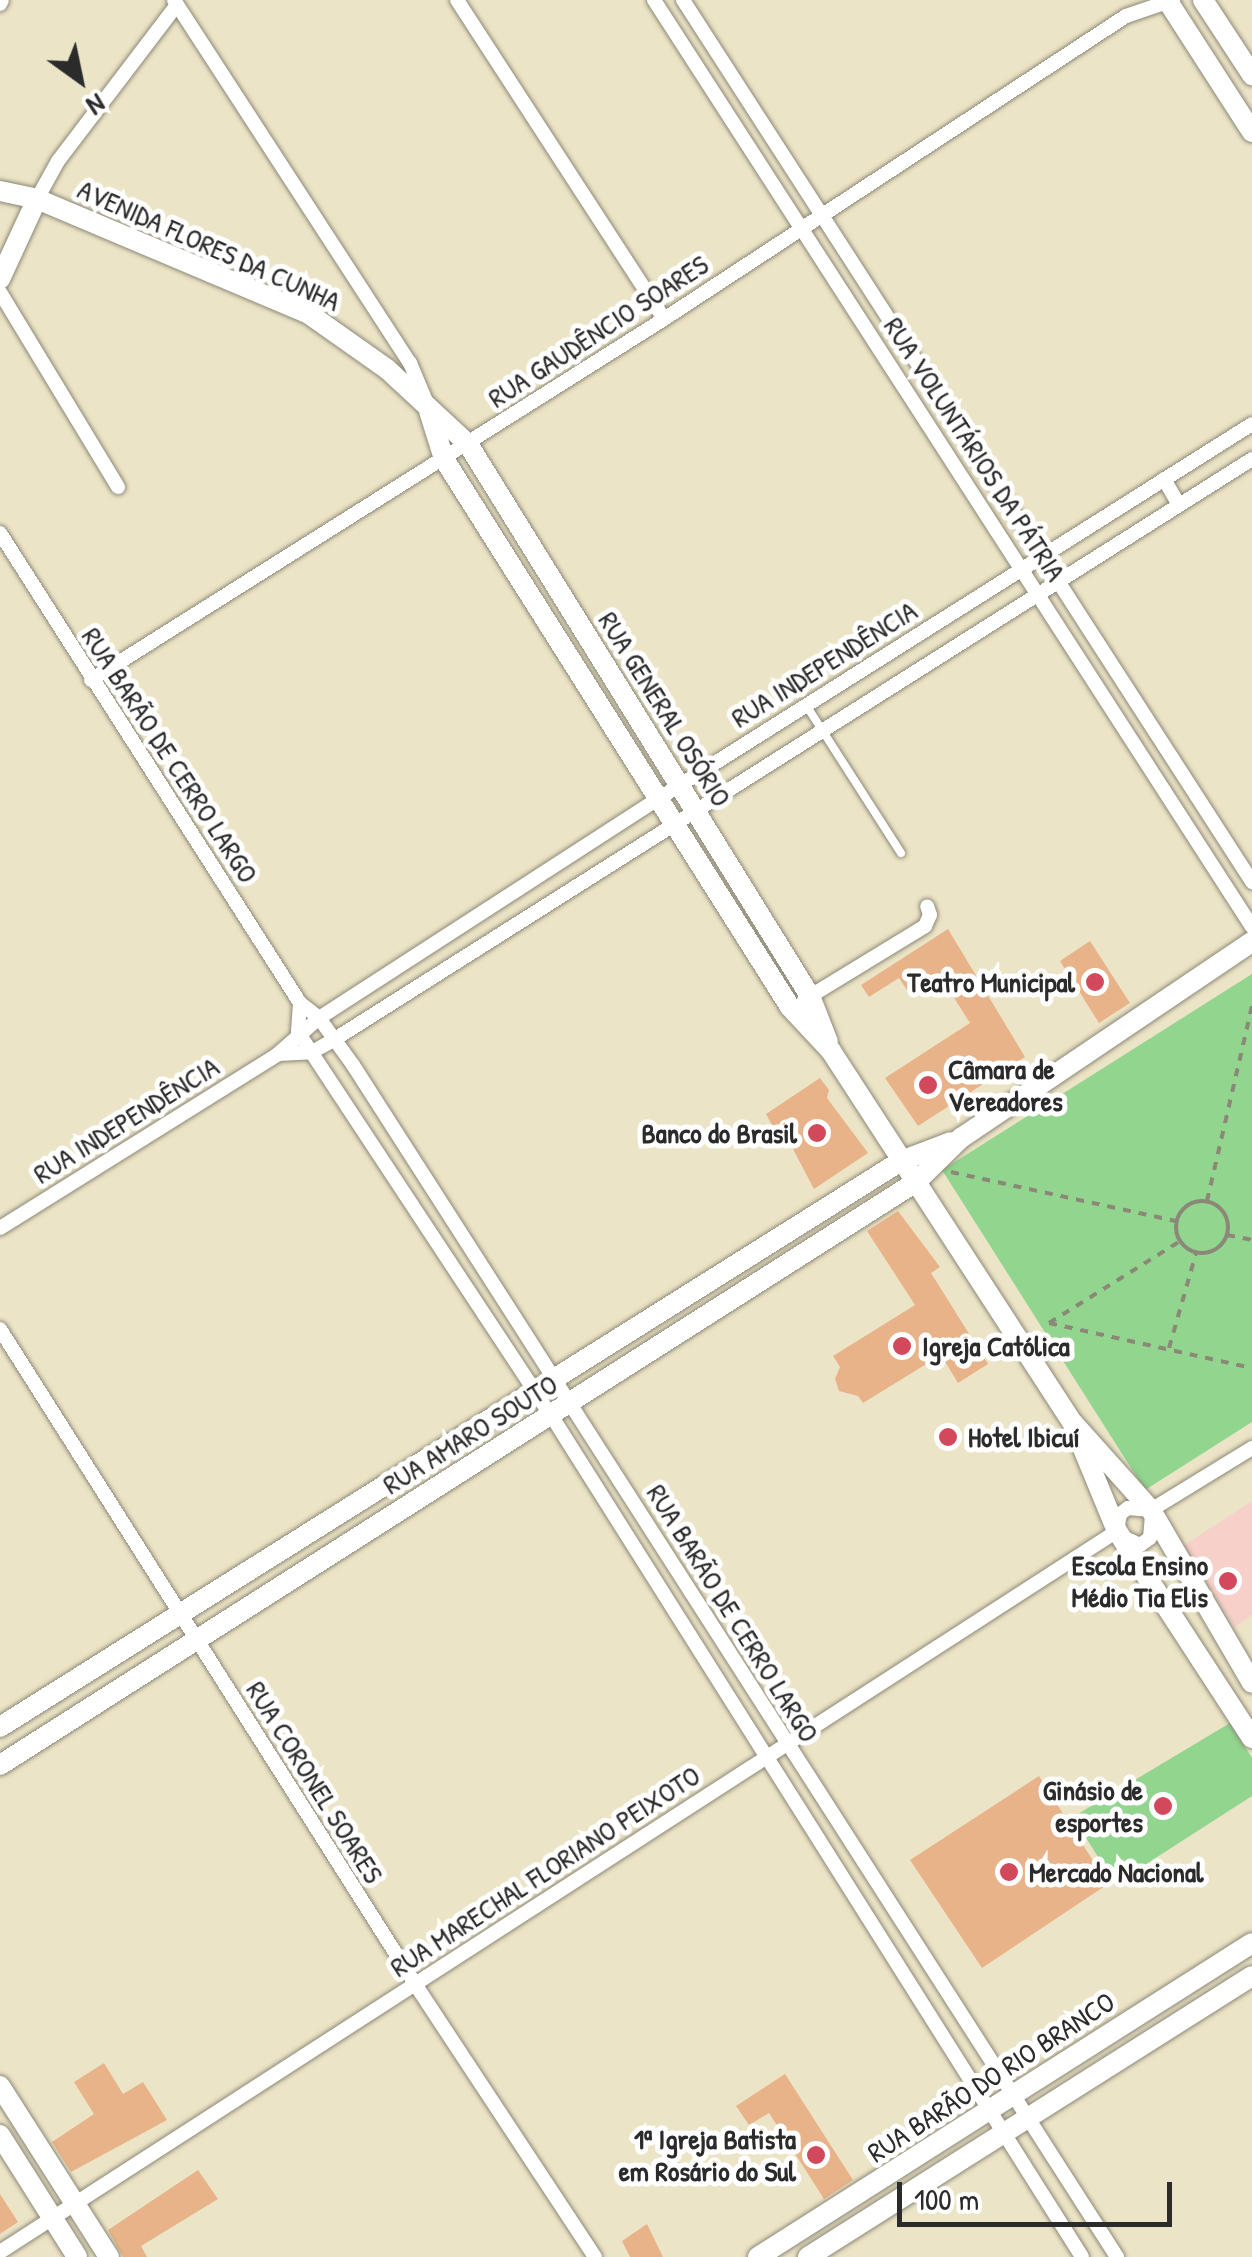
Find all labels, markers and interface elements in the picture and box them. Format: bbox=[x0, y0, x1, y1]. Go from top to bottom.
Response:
north arrow bbox=[30, 30, 130, 130]
text: N bbox=[80, 85, 113, 125]
street label: AVENIDA FLORES DA CUNHA bbox=[73, 172, 345, 318]
street label: RUA GAUDÊNCIO SOARES bbox=[482, 247, 714, 415]
street label: RUA VOLUNTÁRIOS DA PÁTRIA bbox=[877, 311, 1073, 587]
street label: RUA INDEPENDÊNCIA bbox=[725, 594, 923, 734]
street label: RUA GENERAL OSÓRIO bbox=[592, 605, 738, 813]
street label: RUA BARÃO DE CERRO LARGO bbox=[75, 621, 265, 889]
place label: Teatro Municipal bbox=[907, 965, 1075, 999]
marker: Teatro Municipal bbox=[1084, 971, 1106, 993]
street label: RUA INDEPENDÊNCIA bbox=[27, 1050, 225, 1190]
place label: Câmara de Vereadores bbox=[948, 1052, 1063, 1118]
marker: Câmara de Vereadores bbox=[917, 1074, 939, 1096]
place label: Banco do Brasil bbox=[641, 1116, 797, 1150]
marker: Banco do Brasil bbox=[806, 1122, 828, 1144]
place label: Igreja Católica bbox=[922, 1329, 1070, 1363]
marker: Igreja Católica bbox=[891, 1335, 913, 1357]
street label: RUA AMARO SOUTO bbox=[377, 1367, 563, 1501]
place label: Hotel Ibicuí bbox=[968, 1420, 1080, 1454]
marker: Hotel Ibicuí bbox=[937, 1426, 959, 1448]
street label: RUA BARÃO DE CERRO LARGO bbox=[640, 1478, 826, 1748]
place label: Escola Ensino Médio Tia Elis bbox=[1072, 1548, 1208, 1614]
marker: Escola Ensino Médio Tia Elis bbox=[1217, 1570, 1239, 1592]
street label: RUA CORONEL SOARES bbox=[239, 1675, 391, 1889]
street label: RUA MARECHAL FLORIANO PEIXOTO bbox=[384, 1758, 706, 1984]
place label: Ginásio de esportes bbox=[1043, 1773, 1143, 1839]
marker: Ginásio de esportes bbox=[1152, 1795, 1174, 1817]
place label: Mercado Nacional bbox=[1029, 1855, 1203, 1889]
marker: Mercado Nacional bbox=[998, 1861, 1020, 1883]
street label: RUA BARÃO DO RIO BRANCO bbox=[861, 1985, 1121, 2169]
place label: 1ª Igreja Batista em Rosário do Sul bbox=[619, 2122, 796, 2188]
marker: 1ª Igreja Batista em Rosário do Sul bbox=[805, 2144, 827, 2166]
scale bar bbox=[902, 2162, 1177, 2224]
text: 100 m bbox=[914, 2179, 979, 2219]

